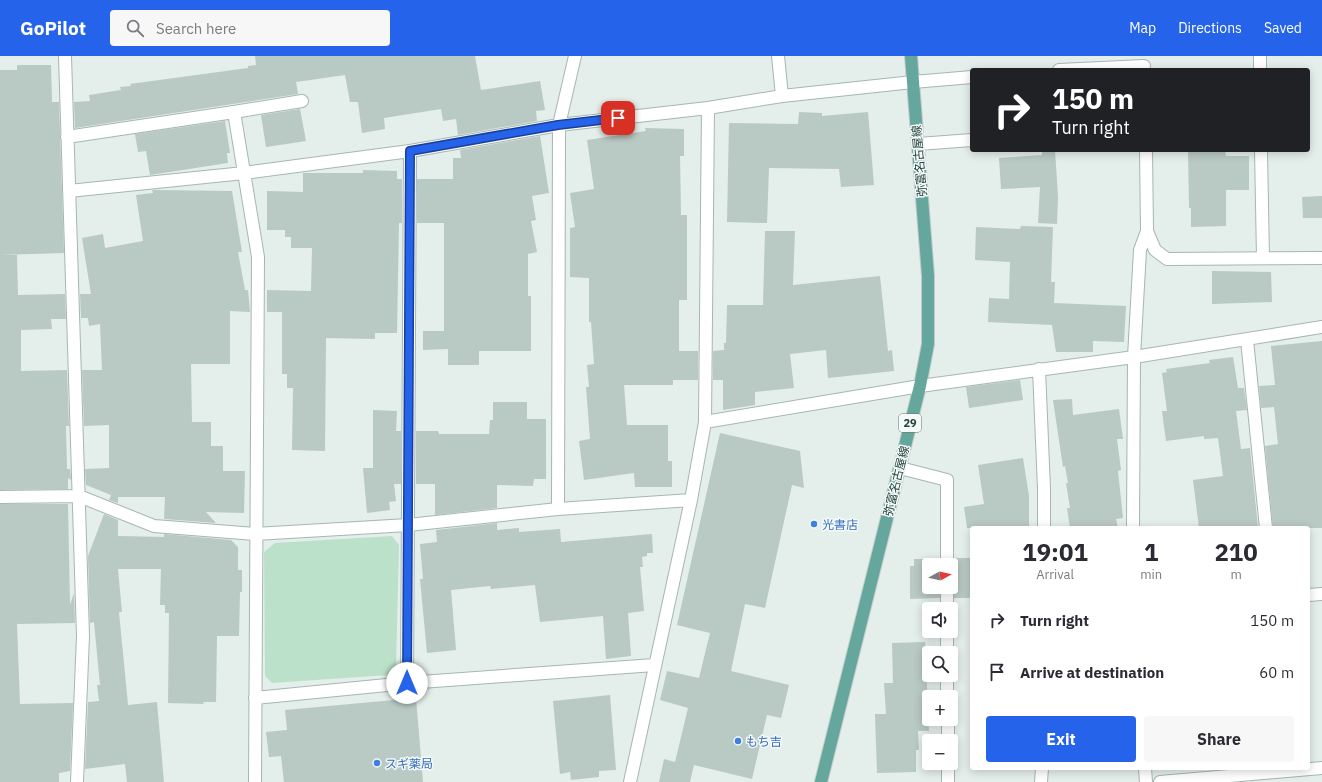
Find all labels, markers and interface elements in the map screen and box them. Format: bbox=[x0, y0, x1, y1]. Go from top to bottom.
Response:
search box bbox=[110, 10, 390, 46]
text: GoPilot bbox=[20, 16, 86, 40]
icon: search bbox=[124, 17, 146, 39]
text: Search here bbox=[156, 19, 236, 38]
text: Map bbox=[1129, 19, 1156, 37]
text: Directions bbox=[1178, 19, 1242, 37]
text: Saved bbox=[1264, 19, 1302, 37]
text: 150 m bbox=[1052, 80, 1134, 117]
icon: right bbox=[986, 84, 1038, 136]
pin bbox=[601, 101, 635, 135]
icon: arrive bbox=[607, 107, 629, 129]
text: Turn right bbox=[1052, 116, 1130, 139]
street label: 弥富名古屋線 bbox=[908, 124, 930, 198]
road number: 29 bbox=[899, 414, 921, 432]
street label: 弥富名古屋線 bbox=[880, 444, 912, 518]
place label: 光書店 bbox=[822, 517, 858, 532]
marker: 光書店 bbox=[809, 519, 819, 529]
text: 19:01 bbox=[1022, 536, 1088, 568]
text: 1 bbox=[1144, 536, 1158, 568]
text: 210 bbox=[1214, 536, 1258, 568]
north arrow bbox=[922, 558, 958, 594]
map controls bbox=[922, 558, 958, 770]
text: Arrival bbox=[1036, 566, 1074, 583]
text: min bbox=[1140, 566, 1162, 583]
text: m bbox=[1230, 566, 1242, 583]
button: sound bbox=[922, 602, 958, 638]
icon: right bbox=[986, 609, 1008, 631]
text: Turn right bbox=[1020, 611, 1089, 630]
text: 150 m bbox=[1250, 611, 1294, 630]
button: search bbox=[922, 646, 958, 682]
icon: arrive bbox=[986, 661, 1008, 683]
position arrow bbox=[386, 662, 428, 704]
text: Arrive at destination bbox=[1020, 663, 1164, 682]
text: 60 m bbox=[1259, 663, 1294, 682]
button: + bbox=[922, 690, 958, 726]
button: Exit bbox=[986, 716, 1136, 762]
button: Share bbox=[1144, 716, 1294, 762]
place label: もち吉 bbox=[746, 734, 782, 749]
button: − bbox=[922, 734, 958, 770]
marker: もち吉 bbox=[733, 736, 743, 746]
place label: スギ薬局 bbox=[385, 756, 433, 771]
marker: スギ薬局 bbox=[372, 758, 382, 768]

